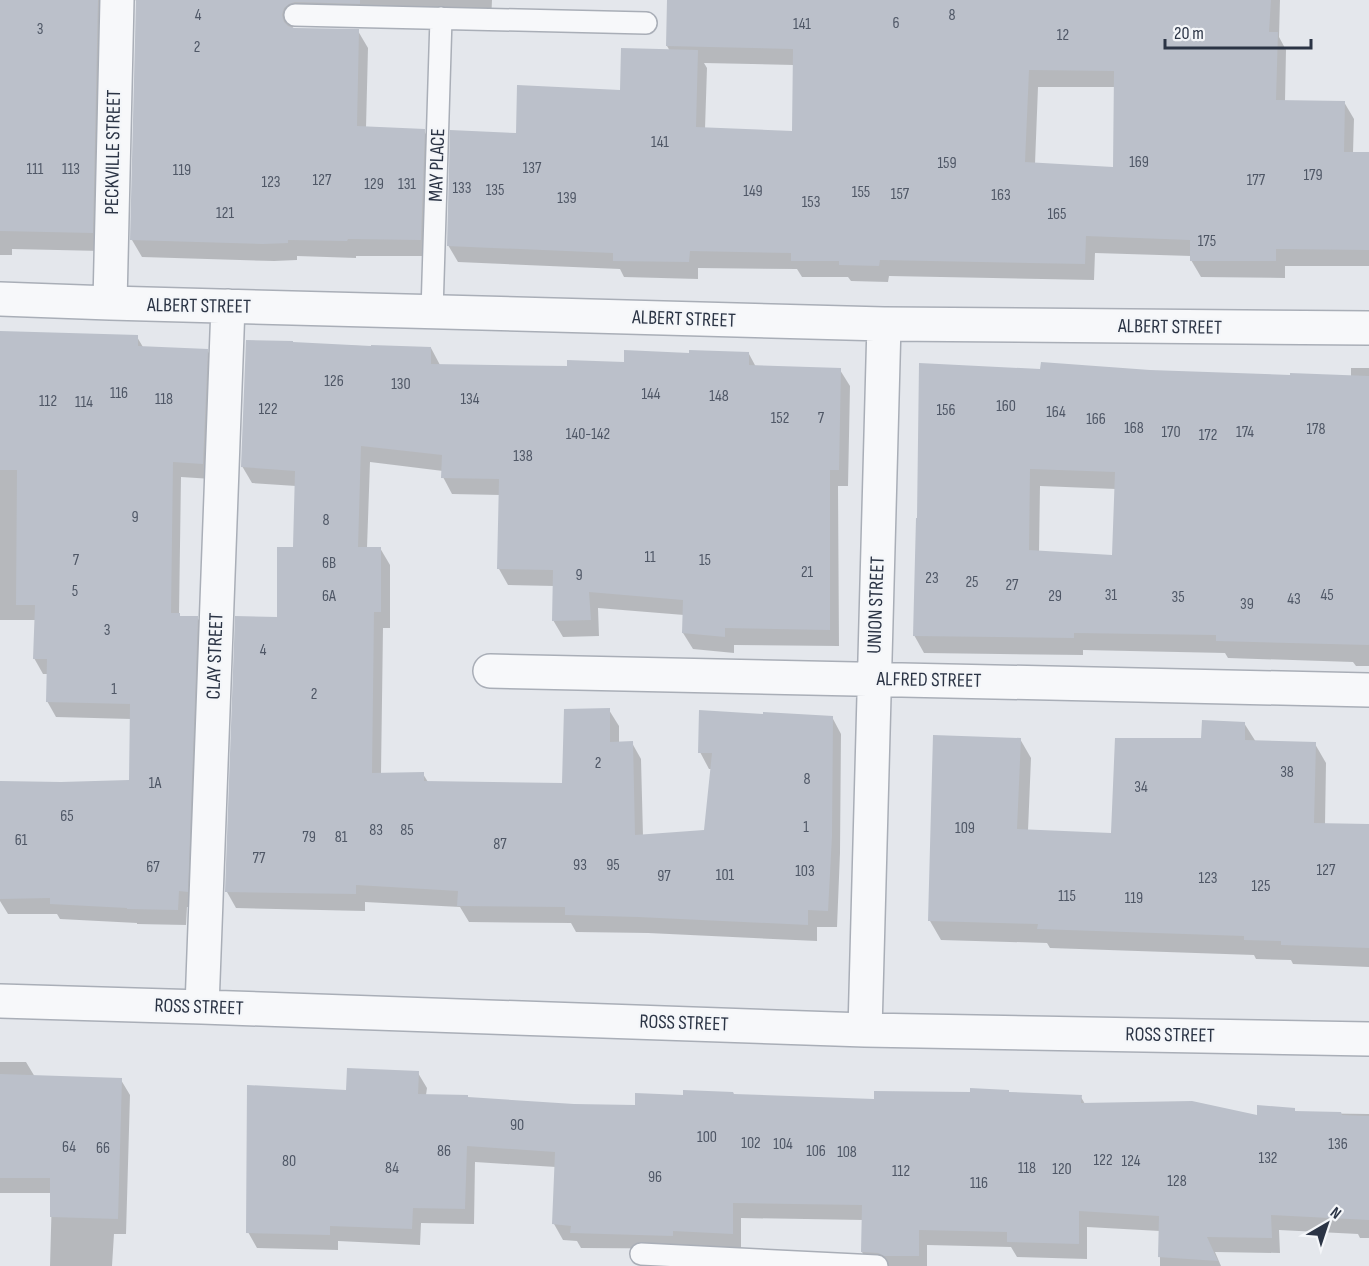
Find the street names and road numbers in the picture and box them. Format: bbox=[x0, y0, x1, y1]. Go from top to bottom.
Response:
street label: PECKVILLE STREET bbox=[100, 89, 126, 215]
street label: MAY PLACE bbox=[424, 128, 450, 202]
street label: ALBERT STREET bbox=[146, 293, 251, 319]
street label: ALBERT STREET bbox=[631, 305, 736, 333]
street label: ALBERT STREET bbox=[1117, 314, 1222, 340]
street label: UNION STREET bbox=[862, 556, 890, 654]
street label: CLAY STREET bbox=[201, 612, 229, 700]
street label: ALFRED STREET bbox=[875, 667, 982, 693]
street label: ROSS STREET bbox=[154, 993, 244, 1021]
street label: ROSS STREET bbox=[639, 1009, 729, 1037]
street label: ROSS STREET bbox=[1125, 1022, 1215, 1048]

